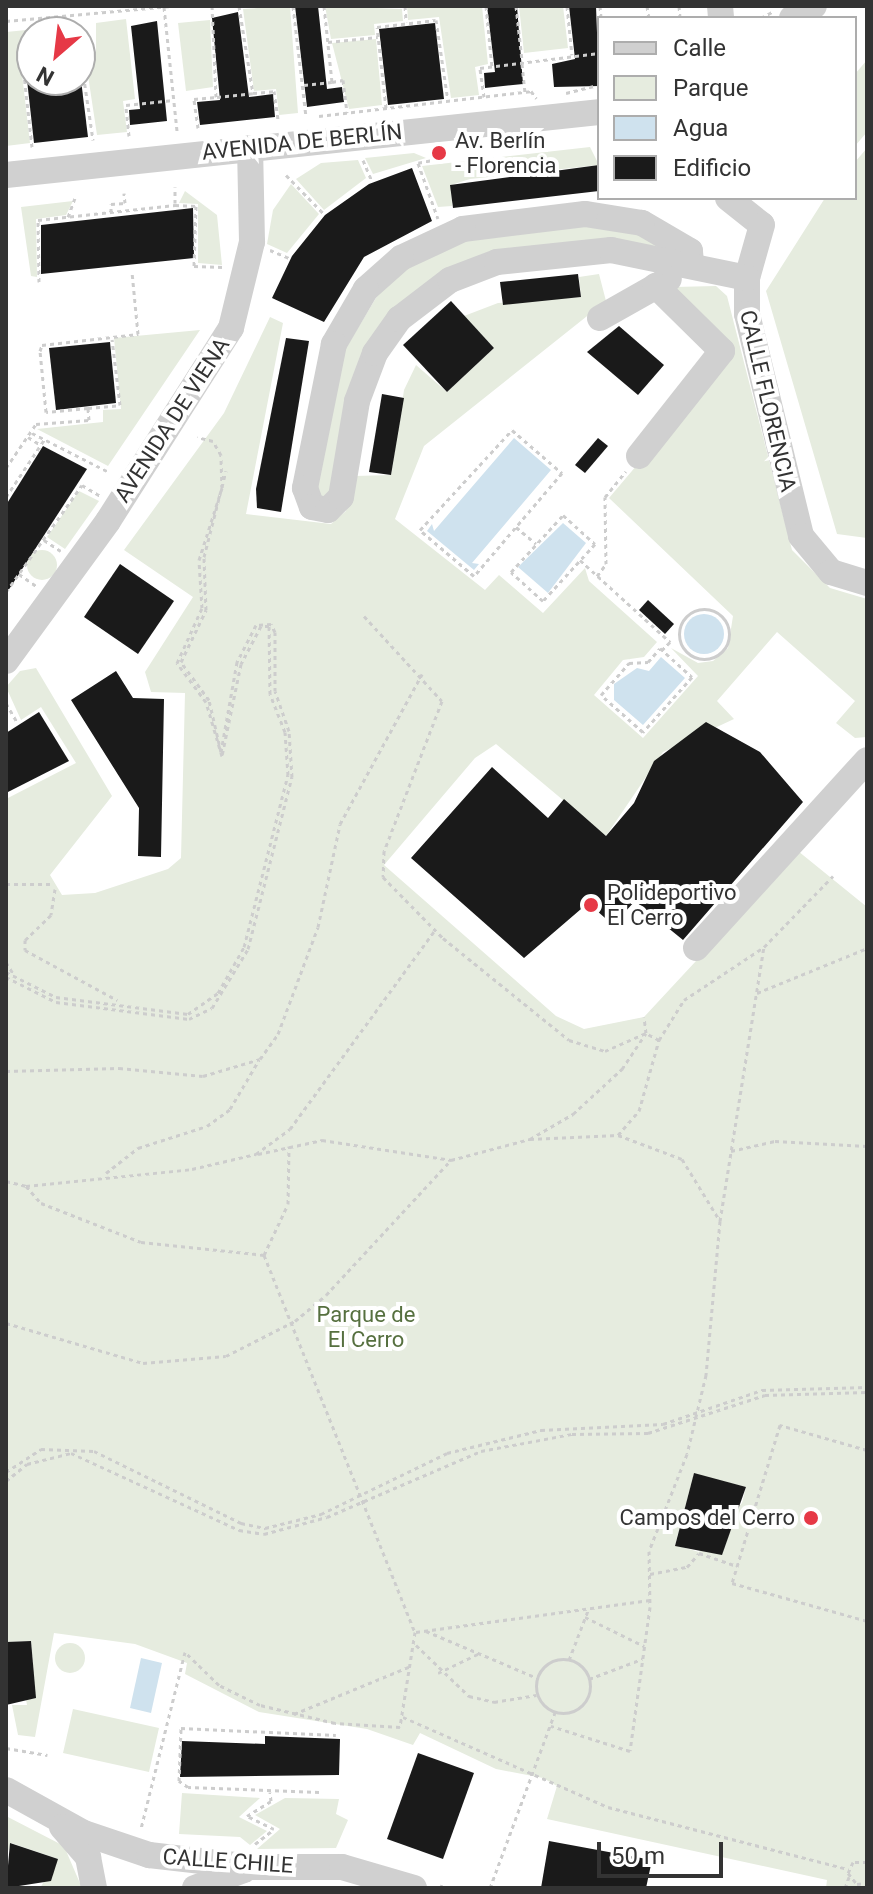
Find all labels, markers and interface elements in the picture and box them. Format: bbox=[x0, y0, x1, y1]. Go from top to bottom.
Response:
north arrow bbox=[16, 16, 96, 96]
legend bbox=[597, 16, 857, 200]
text: Calle bbox=[673, 34, 726, 62]
text: N bbox=[33, 61, 58, 91]
text: Parque bbox=[673, 74, 749, 102]
text: Agua bbox=[673, 114, 728, 142]
street label: AVENIDA DE BERLÍN bbox=[201, 118, 403, 166]
place label: Av. Berlín - Florencia bbox=[455, 127, 556, 178]
marker: Av. Berlín - Florencia bbox=[430, 144, 448, 162]
text: Edificio bbox=[673, 154, 751, 182]
street label: CALLE FLORENCIA bbox=[734, 308, 802, 494]
street label: AVENIDA DE VIENA bbox=[109, 333, 235, 507]
place label: Polideportivo El Cerro bbox=[607, 879, 737, 930]
marker: Polideportivo El Cerro bbox=[582, 896, 600, 914]
park label: Parque de El Cerro bbox=[317, 1301, 415, 1352]
place label: Campos del Cerro bbox=[620, 1505, 795, 1531]
marker: Campos del Cerro bbox=[802, 1509, 820, 1527]
scale bar bbox=[601, 1826, 727, 1876]
text: 50 m bbox=[611, 1842, 665, 1870]
street label: CALLE CHILE bbox=[162, 1843, 294, 1879]

